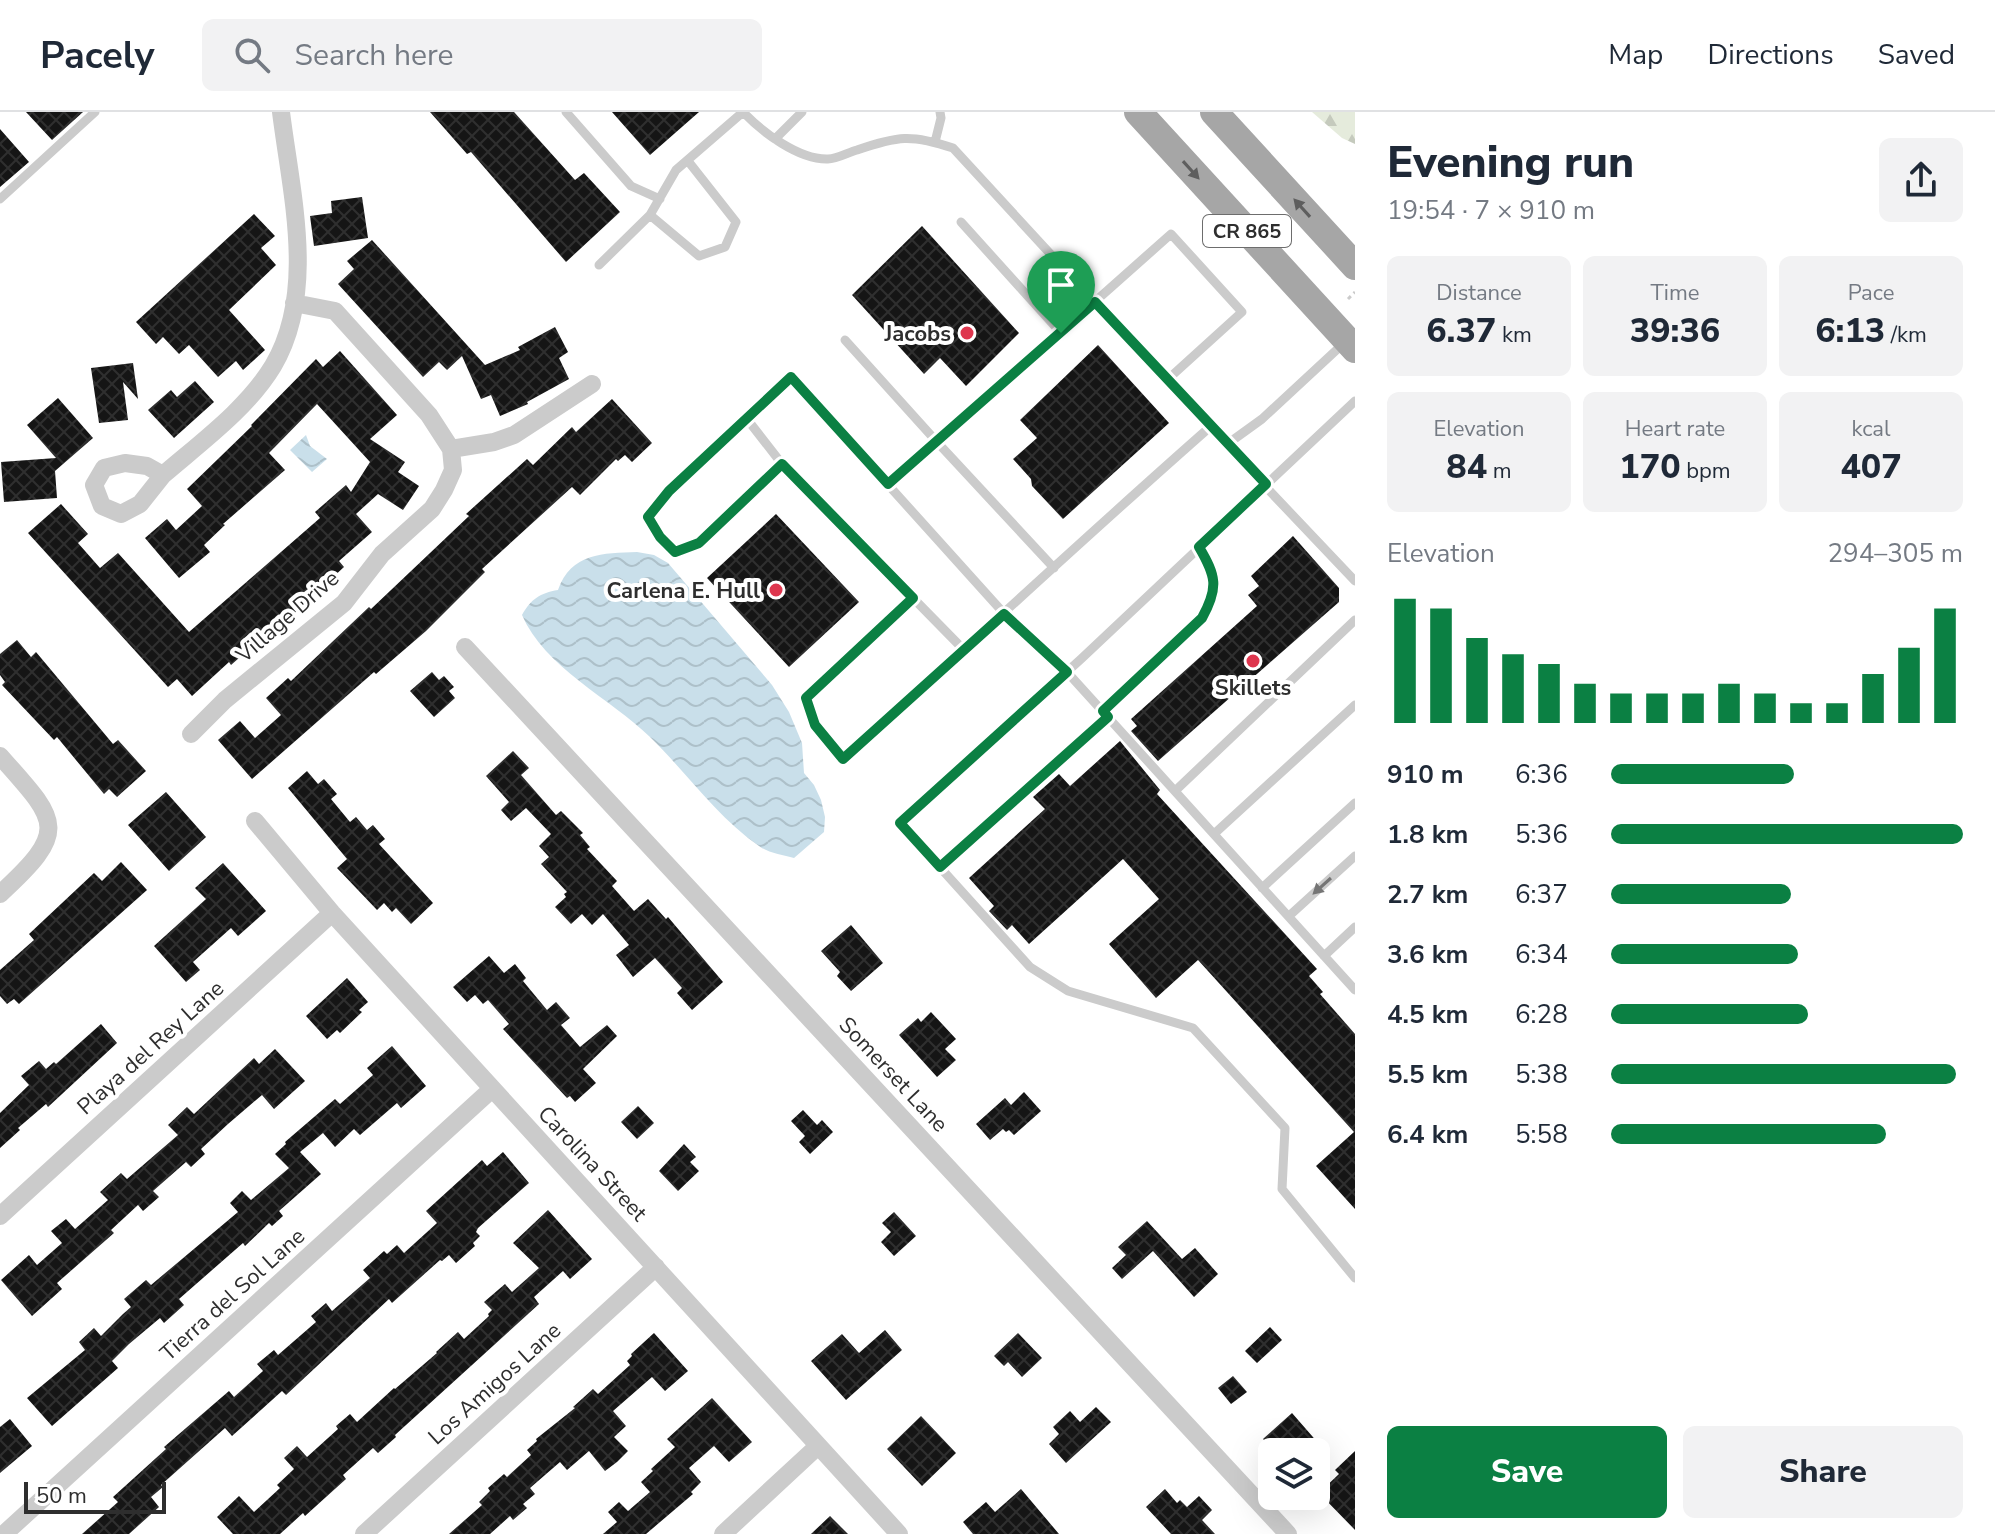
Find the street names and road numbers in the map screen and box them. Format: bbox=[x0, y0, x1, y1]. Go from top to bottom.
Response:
road number: CR 865 bbox=[1203, 215, 1291, 247]
street label: Village Drive bbox=[229, 564, 346, 671]
street label: Playa del Rey Lane bbox=[71, 974, 231, 1122]
street label: Somerset Lane bbox=[832, 1011, 955, 1139]
street label: Carolina Street bbox=[531, 1100, 654, 1228]
street label: Tierra del Sol Lane bbox=[154, 1222, 312, 1368]
street label: Los Amigos Lane bbox=[422, 1316, 568, 1452]

